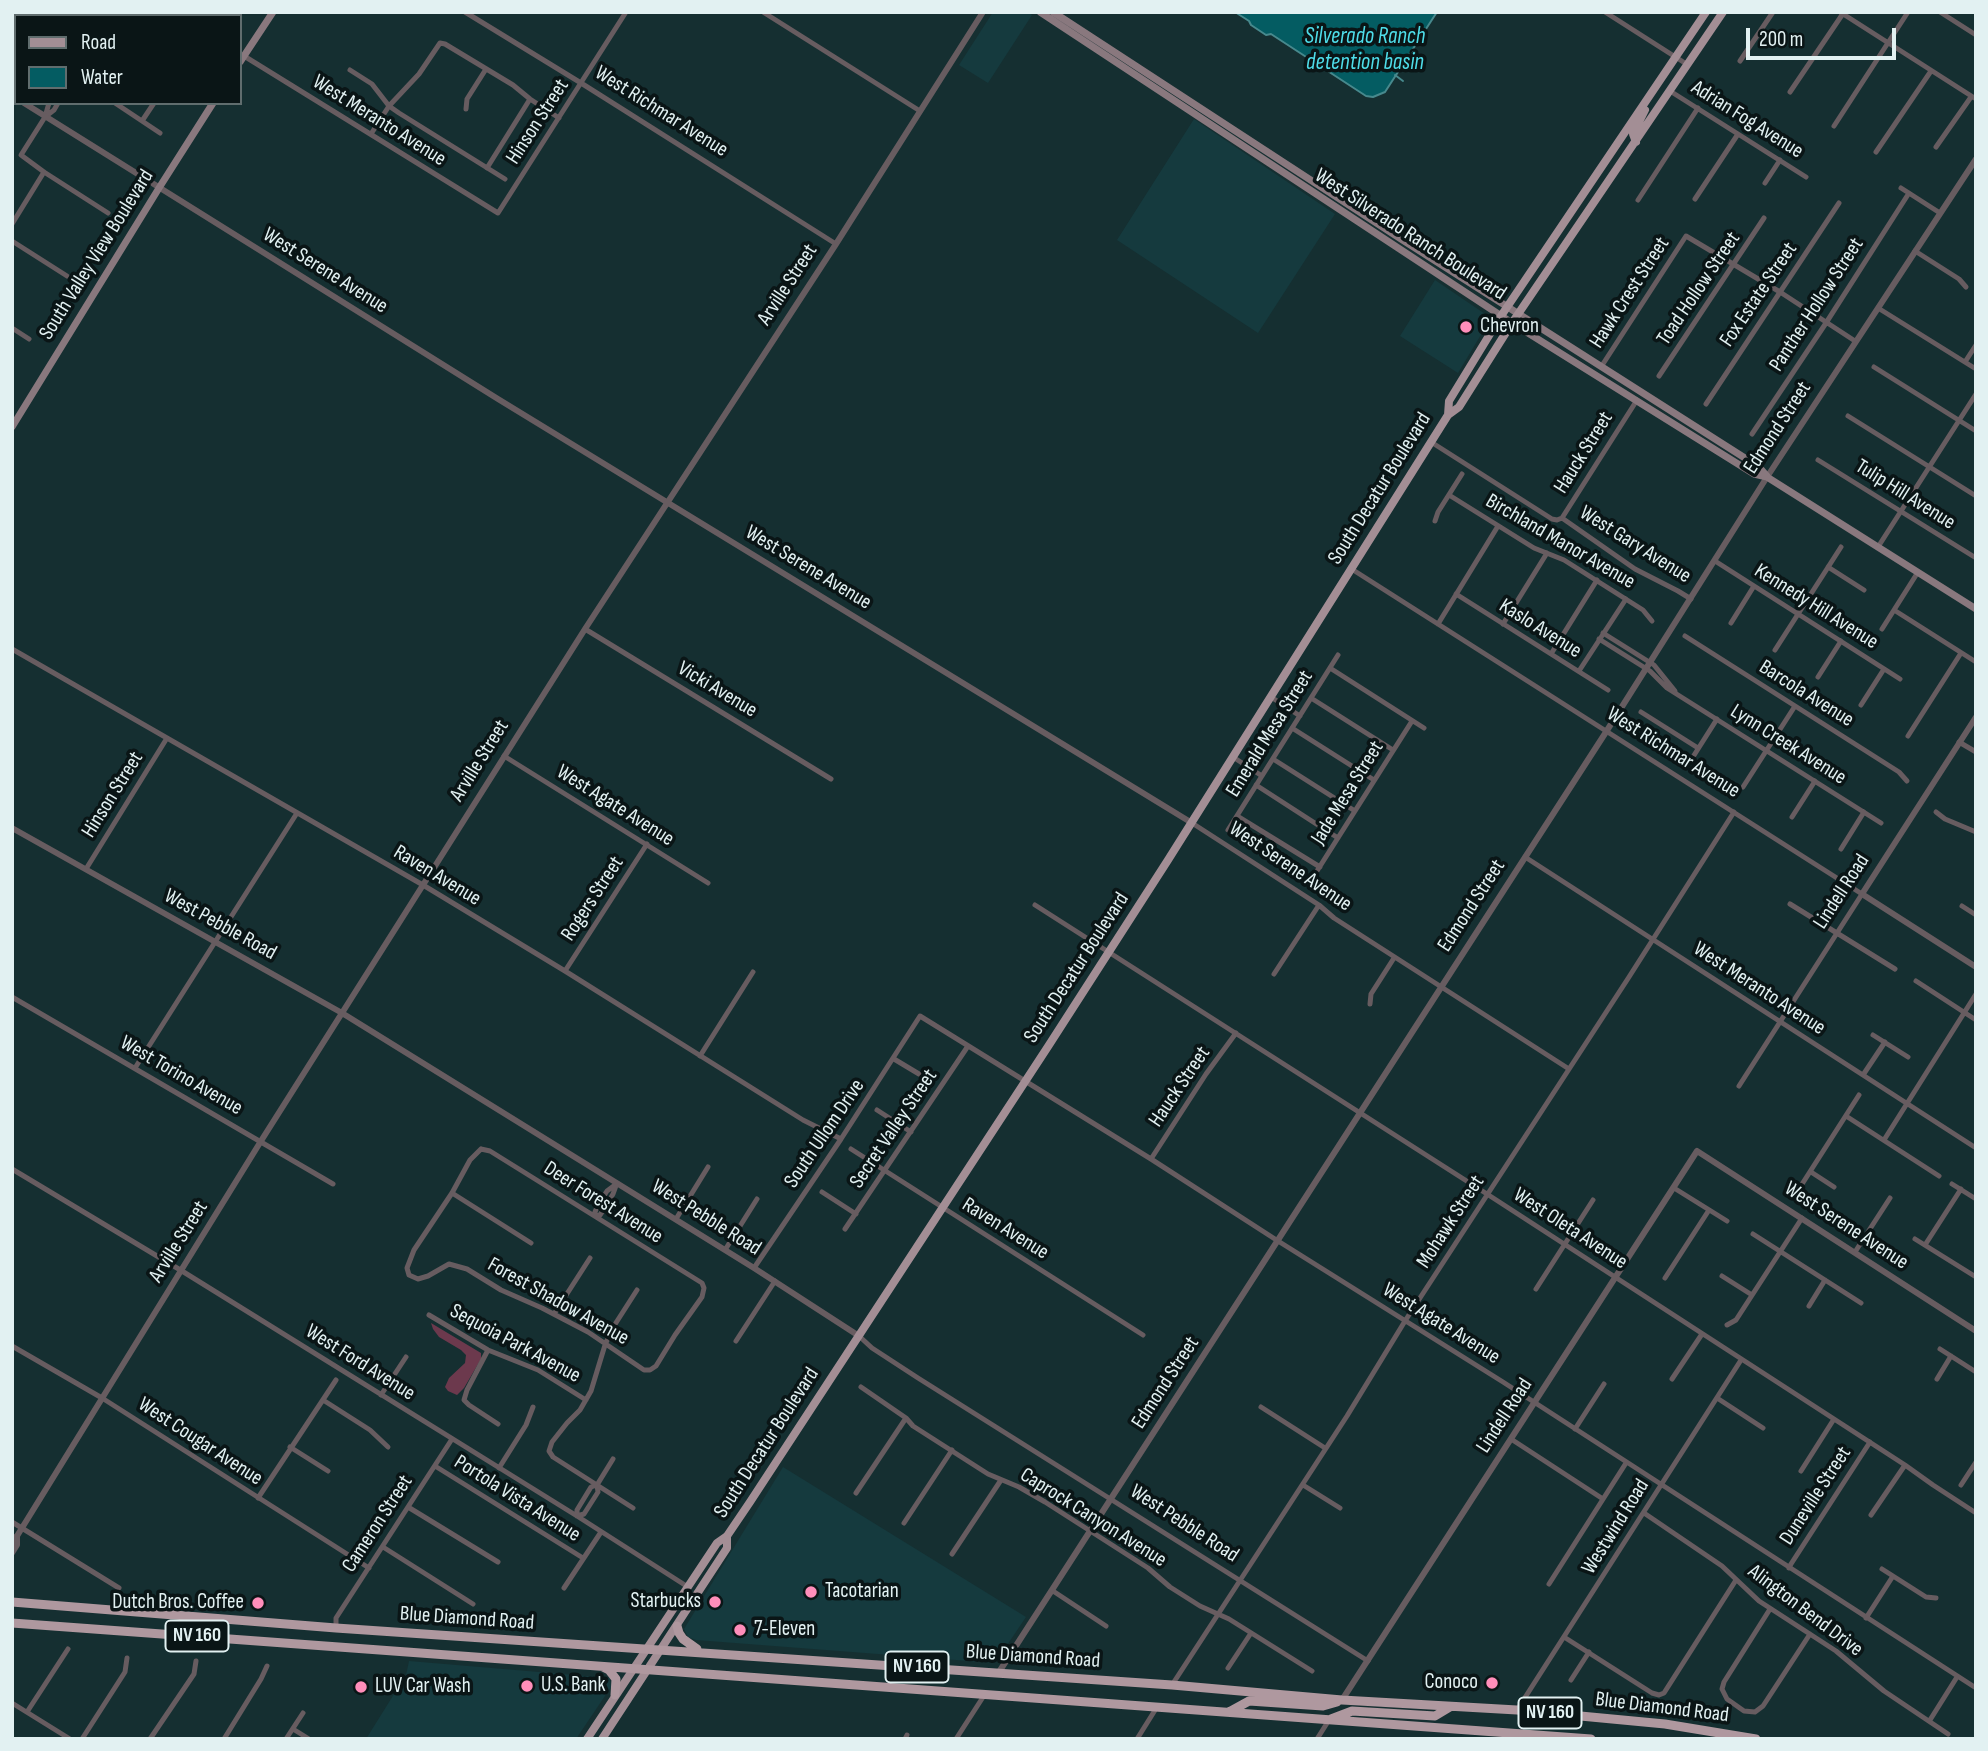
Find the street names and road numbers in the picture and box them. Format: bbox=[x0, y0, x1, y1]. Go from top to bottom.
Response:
street label: West Richmar Avenue bbox=[590, 61, 732, 163]
street label: West Meranto Avenue bbox=[308, 70, 450, 172]
street label: Hinson Street bbox=[501, 75, 575, 169]
street label: Adrian Fog Avenue bbox=[1686, 76, 1808, 164]
street label: West Silverado Ranch Boulevard bbox=[1309, 164, 1511, 306]
street label: South Valley View Boulevard bbox=[34, 165, 160, 345]
street label: West Serene Avenue bbox=[258, 223, 392, 319]
street label: Toad Hollow Street bbox=[1652, 228, 1746, 350]
street label: Hawk Crest Street bbox=[1585, 233, 1675, 353]
street label: Panther Hollow Street bbox=[1764, 233, 1870, 377]
street label: Fox Estate Street bbox=[1715, 238, 1803, 352]
street label: Arville Street bbox=[753, 240, 823, 330]
street label: Edmond Street bbox=[1739, 377, 1817, 479]
street label: Hauck Street bbox=[1549, 407, 1619, 499]
street label: South Decatur Boulevard bbox=[1323, 408, 1437, 570]
street label: Tulip Hill Avenue bbox=[1850, 454, 1960, 536]
street label: Birchland Manor Avenue bbox=[1481, 489, 1639, 595]
street label: West Gary Avenue bbox=[1575, 501, 1695, 589]
street label: West Serene Avenue bbox=[740, 520, 876, 616]
street label: Kennedy Hill Avenue bbox=[1749, 559, 1883, 655]
street label: Kaslo Avenue bbox=[1494, 594, 1586, 664]
street label: Barcola Avenue bbox=[1754, 655, 1858, 733]
street label: Vicki Avenue bbox=[673, 656, 761, 724]
street label: Emerald Mesa Street bbox=[1221, 666, 1319, 802]
street label: Lynn Creek Avenue bbox=[1725, 699, 1851, 791]
street label: West Richmar Avenue bbox=[1602, 702, 1744, 804]
street label: Arville Street bbox=[445, 716, 515, 806]
street label: Jade Mesa Street bbox=[1306, 737, 1390, 849]
street label: Hinson Street bbox=[77, 747, 149, 843]
street label: West Agate Avenue bbox=[552, 760, 678, 852]
street label: West Serene Avenue bbox=[1224, 817, 1356, 917]
street label: Raven Avenue bbox=[389, 840, 485, 912]
street label: Lindell Road bbox=[1809, 850, 1875, 934]
street label: Rogers Street bbox=[556, 852, 630, 946]
street label: Edmond Street bbox=[1433, 855, 1511, 957]
street label: West Pebble Road bbox=[159, 884, 281, 966]
street label: South Decatur Boulevard bbox=[1019, 888, 1135, 1048]
street label: West Meranto Avenue bbox=[1688, 937, 1830, 1041]
street label: West Torino Avenue bbox=[115, 1031, 247, 1121]
street label: Hauck Street bbox=[1144, 1042, 1216, 1132]
street label: Secret Valley Street bbox=[845, 1065, 943, 1193]
street label: South Ullom Drive bbox=[779, 1075, 871, 1193]
street label: Deer Forest Avenue bbox=[539, 1156, 667, 1250]
street label: Mohawk Street bbox=[1412, 1171, 1490, 1273]
street label: West Pebble Road bbox=[647, 1174, 765, 1262]
street label: West Serene Avenue bbox=[1779, 1177, 1913, 1275]
street label: West Oleta Avenue bbox=[1508, 1183, 1632, 1275]
street label: Raven Avenue bbox=[957, 1192, 1053, 1266]
street label: Arville Street bbox=[144, 1197, 214, 1287]
street label: Forest Shadow Avenue bbox=[483, 1253, 633, 1351]
street label: West Agate Avenue bbox=[1378, 1278, 1504, 1370]
street label: Sequoia Park Avenue bbox=[445, 1299, 585, 1389]
street label: West Ford Avenue bbox=[301, 1319, 419, 1407]
street label: Edmond Street bbox=[1127, 1332, 1205, 1434]
street label: South Decatur Boulevard bbox=[709, 1363, 825, 1523]
street label: Lindell Road bbox=[1472, 1374, 1538, 1458]
street label: West Cougar Avenue bbox=[133, 1392, 267, 1492]
street label: Duneville Street bbox=[1775, 1442, 1857, 1550]
street label: Portola Vista Avenue bbox=[449, 1450, 585, 1548]
street label: Caprock Canyon Avenue bbox=[1015, 1463, 1171, 1573]
street label: Cameron Street bbox=[337, 1471, 419, 1577]
street label: Westwind Road bbox=[1577, 1475, 1655, 1579]
street label: West Pebble Road bbox=[1125, 1480, 1243, 1568]
street label: Alington Bend Drive bbox=[1742, 1560, 1868, 1662]
street label: Blue Diamond Road bbox=[399, 1602, 535, 1636]
road number: NV 160 bbox=[166, 1620, 228, 1652]
street label: Blue Diamond Road bbox=[965, 1640, 1101, 1674]
road number: NV 160 bbox=[886, 1652, 948, 1682]
street label: Blue Diamond Road bbox=[1594, 1687, 1730, 1729]
road number: NV 160 bbox=[1518, 1698, 1582, 1728]

